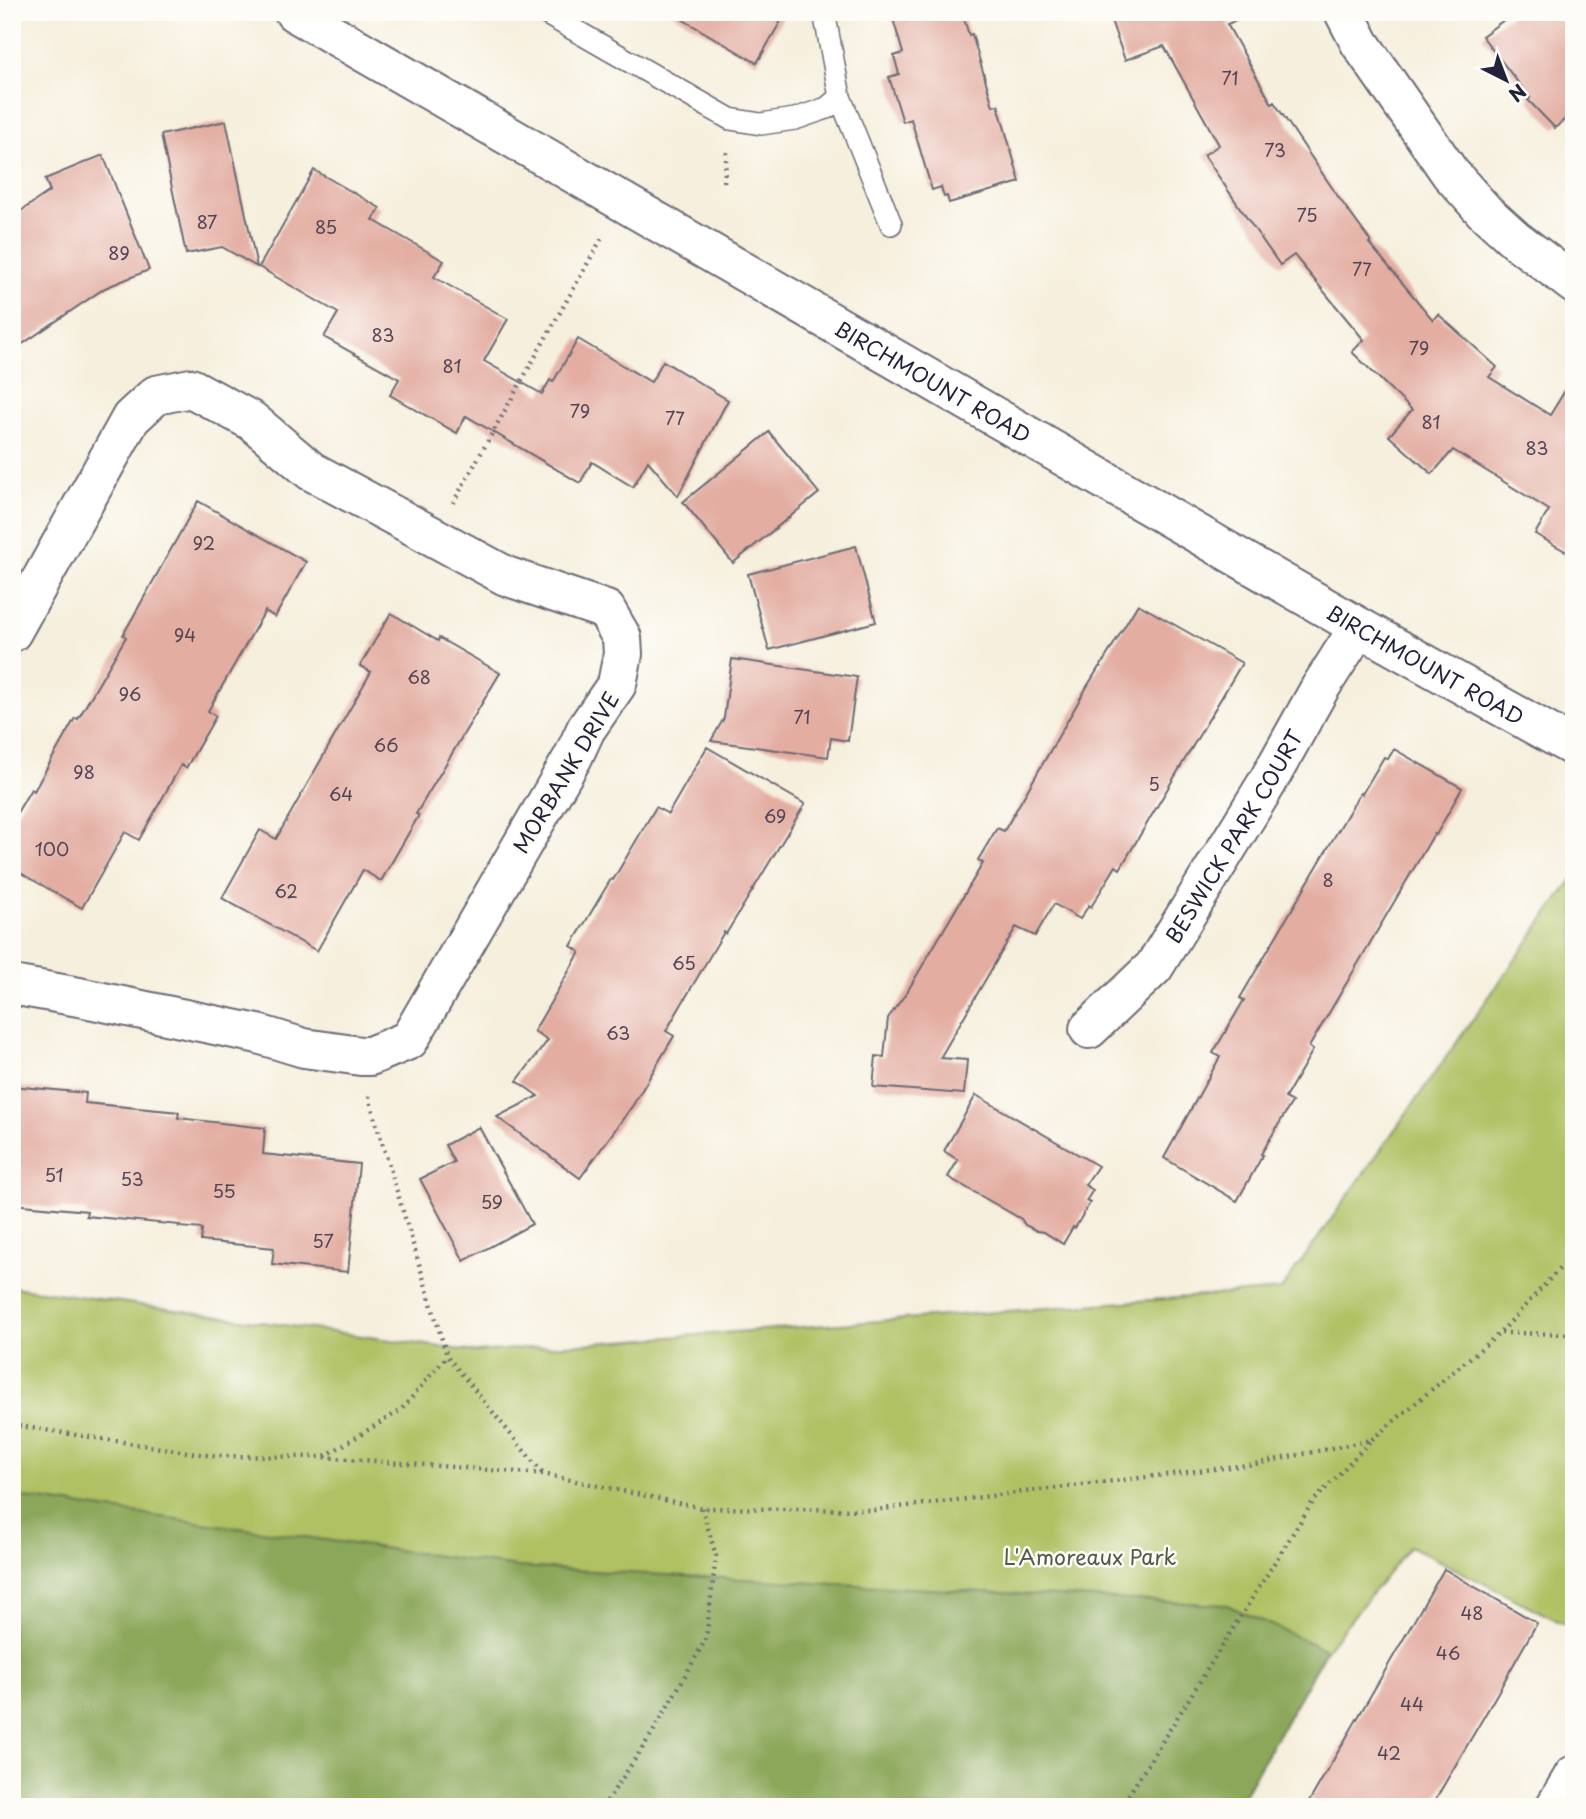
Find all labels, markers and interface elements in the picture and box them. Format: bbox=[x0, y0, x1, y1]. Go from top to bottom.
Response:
north arrow bbox=[1470, 46, 1540, 116]
house number: 71 bbox=[1222, 64, 1238, 91]
text: N bbox=[1503, 78, 1533, 109]
house number: 73 bbox=[1264, 136, 1286, 163]
house number: 75 bbox=[1297, 201, 1318, 228]
house number: 87 bbox=[197, 208, 217, 235]
house number: 85 bbox=[315, 213, 337, 240]
house number: 89 bbox=[108, 239, 130, 266]
house number: 77 bbox=[1352, 255, 1372, 282]
street label: BIRCHMOUNT ROAD bbox=[829, 312, 1037, 450]
house number: 83 bbox=[372, 321, 394, 348]
house number: 79 bbox=[1409, 334, 1429, 361]
house number: 81 bbox=[442, 352, 462, 379]
house number: 79 bbox=[570, 397, 590, 424]
house number: 77 bbox=[665, 404, 685, 431]
house number: 81 bbox=[1421, 408, 1441, 435]
house number: 83 bbox=[1526, 434, 1548, 461]
house number: 92 bbox=[193, 529, 215, 556]
street label: BIRCHMOUNT ROAD bbox=[1321, 596, 1530, 732]
house number: 94 bbox=[174, 621, 196, 648]
house number: 68 bbox=[407, 663, 431, 690]
house number: 96 bbox=[119, 680, 141, 707]
street label: MORBANK DRIVE bbox=[504, 685, 626, 859]
house number: 71 bbox=[794, 703, 810, 730]
street label: BESWICK PARK COURT bbox=[1157, 723, 1310, 949]
house number: 66 bbox=[374, 731, 398, 758]
house number: 98 bbox=[73, 758, 95, 785]
house number: 5 bbox=[1148, 770, 1160, 797]
house number: 64 bbox=[329, 780, 353, 807]
house number: 69 bbox=[764, 802, 786, 829]
house number: 100 bbox=[35, 835, 69, 862]
house number: 8 bbox=[1322, 866, 1334, 893]
house number: 62 bbox=[274, 877, 298, 904]
house number: 65 bbox=[672, 949, 696, 976]
house number: 63 bbox=[606, 1019, 630, 1046]
house number: 51 bbox=[44, 1161, 64, 1188]
house number: 53 bbox=[120, 1165, 144, 1192]
house number: 55 bbox=[212, 1177, 236, 1204]
house number: 59 bbox=[481, 1188, 503, 1215]
house number: 57 bbox=[312, 1227, 334, 1254]
park label: L'Amoreaux Park bbox=[1004, 1540, 1177, 1572]
house number: 48 bbox=[1460, 1599, 1484, 1626]
house number: 46 bbox=[1436, 1639, 1460, 1666]
house number: 44 bbox=[1400, 1690, 1424, 1717]
house number: 42 bbox=[1377, 1739, 1401, 1766]

